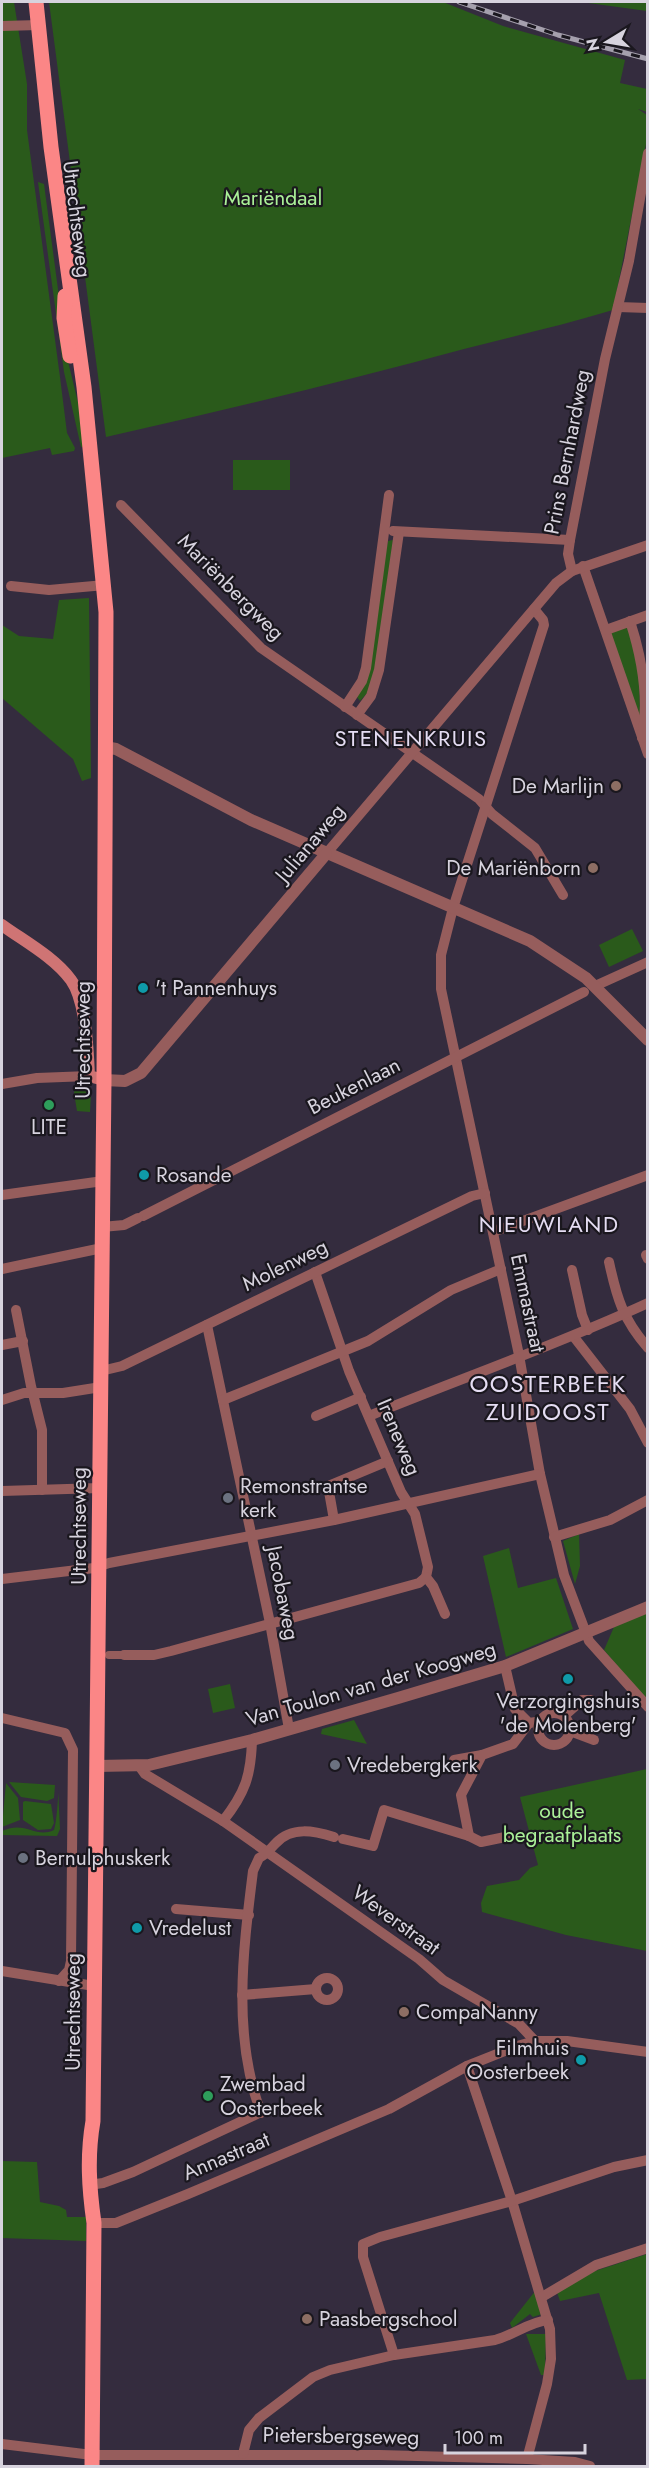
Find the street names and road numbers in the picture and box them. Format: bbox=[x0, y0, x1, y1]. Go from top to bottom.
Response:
street label: Utrechtseweg bbox=[55, 159, 99, 279]
street label: Prins Bernhardweg bbox=[536, 367, 598, 537]
street label: Mariënbergweg bbox=[171, 527, 291, 647]
street label: Julianaweg bbox=[266, 797, 352, 891]
street label: Utrechtseweg bbox=[68, 981, 98, 1099]
street label: Beukenlaan bbox=[302, 1050, 406, 1122]
street label: Molenweg bbox=[237, 1231, 333, 1299]
street label: Emmastraat bbox=[503, 1251, 553, 1355]
street label: Ireneweg bbox=[369, 1394, 429, 1480]
street label: Utrechtseweg bbox=[64, 1467, 94, 1585]
street label: Jacobaweg bbox=[259, 1540, 307, 1643]
street label: Van Toulon van der Koogweg bbox=[242, 1634, 500, 1734]
street label: Weverstraat bbox=[346, 1878, 446, 1962]
street label: Utrechtseweg bbox=[58, 1953, 88, 2071]
street label: Annastraat bbox=[178, 2124, 274, 2188]
street label: Pietersbergseweg bbox=[262, 2420, 420, 2452]

